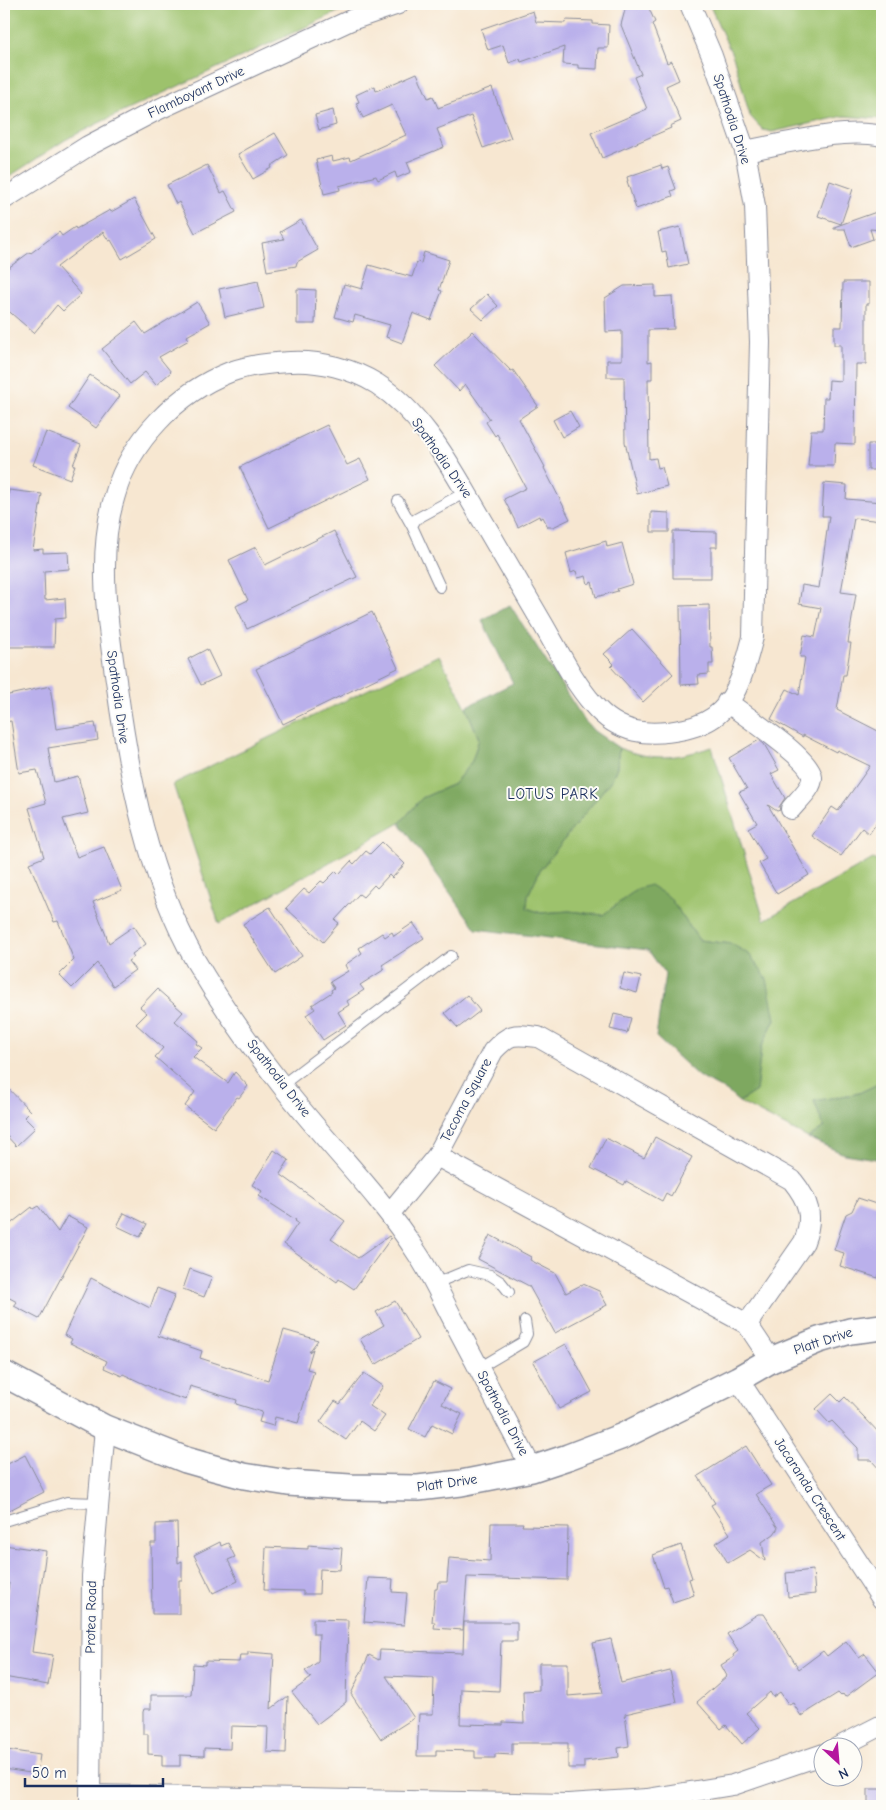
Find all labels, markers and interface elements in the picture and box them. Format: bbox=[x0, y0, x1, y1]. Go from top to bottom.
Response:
street label: Flamboyant Drive bbox=[145, 62, 247, 122]
street label: Spathodia Drive bbox=[709, 72, 755, 166]
street label: Spathodia Drive bbox=[408, 415, 476, 501]
street label: Spathodia Drive bbox=[103, 649, 133, 745]
district label: LOTUS PARK bbox=[507, 785, 599, 803]
street label: Spathodia Drive bbox=[243, 1036, 315, 1120]
street label: Tecoma Square bbox=[437, 1055, 495, 1145]
street label: Platt Drive bbox=[791, 1323, 855, 1359]
street label: Spathodia Drive bbox=[473, 1368, 533, 1458]
street label: Jacaranda Crescent bbox=[770, 1434, 850, 1545]
street label: Platt Drive bbox=[416, 1470, 478, 1496]
street label: Protea Road bbox=[82, 1580, 100, 1654]
north arrow bbox=[814, 1738, 864, 1788]
scale bar bbox=[25, 1755, 162, 1787]
text: 50 m bbox=[32, 1764, 67, 1782]
text: N bbox=[836, 1764, 851, 1783]

